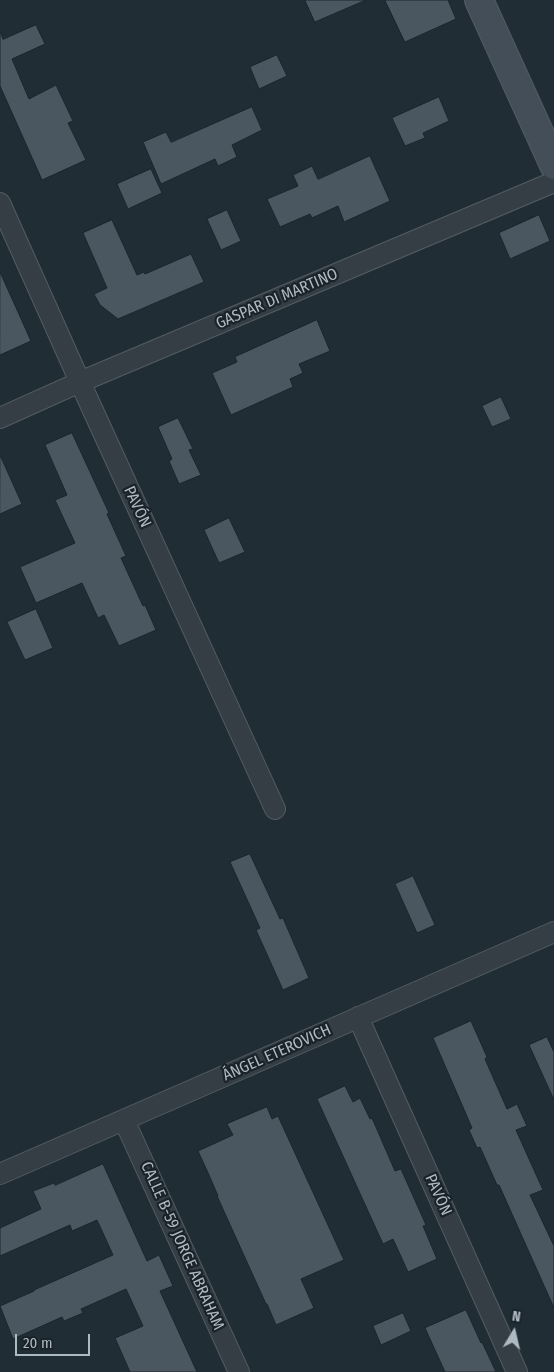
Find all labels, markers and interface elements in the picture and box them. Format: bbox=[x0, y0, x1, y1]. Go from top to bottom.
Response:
street label: GASPAR DI MARTINO bbox=[213, 265, 341, 333]
street label: PAVÓN bbox=[119, 483, 155, 531]
street label: ÁNGEL ETEROVICH bbox=[220, 1020, 334, 1086]
street label: CALLE B-59 JORGE ABRAHAM bbox=[136, 1159, 228, 1333]
street label: PAVÓN bbox=[420, 1171, 456, 1219]
north arrow bbox=[489, 1307, 539, 1357]
text: N bbox=[511, 1308, 522, 1326]
scale bar bbox=[18, 1324, 92, 1356]
text: 20 m bbox=[23, 1334, 53, 1352]

